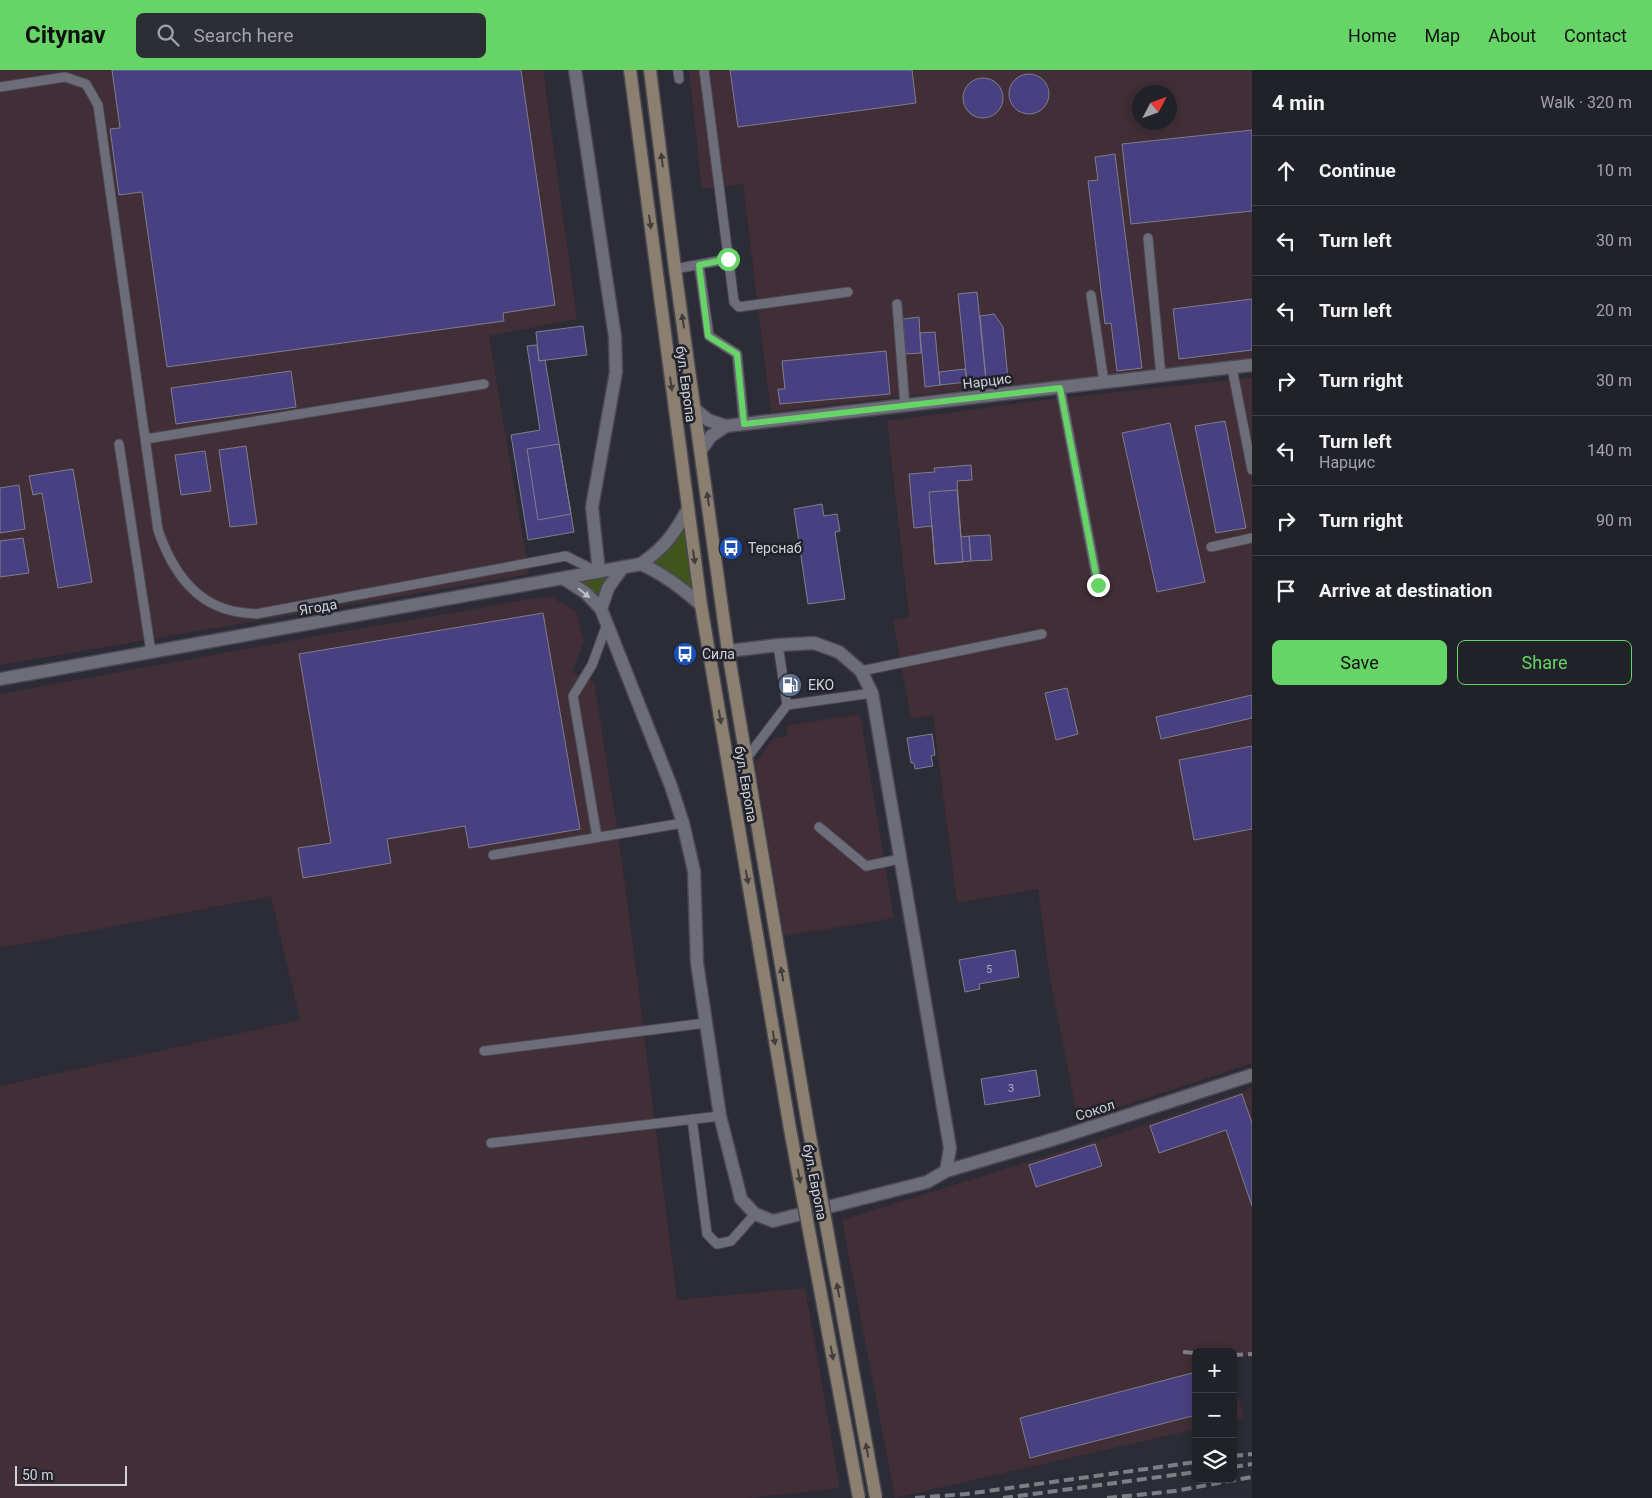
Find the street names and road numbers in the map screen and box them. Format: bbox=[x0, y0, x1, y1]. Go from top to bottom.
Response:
street label: бул. Европа bbox=[673, 345, 699, 423]
street label: Нарцис bbox=[962, 370, 1012, 392]
street label: Ягода bbox=[298, 596, 338, 618]
street label: бул. Европа bbox=[731, 745, 761, 823]
street label: Сокол bbox=[1073, 1096, 1117, 1124]
street label: бул. Европа bbox=[800, 1143, 830, 1221]

